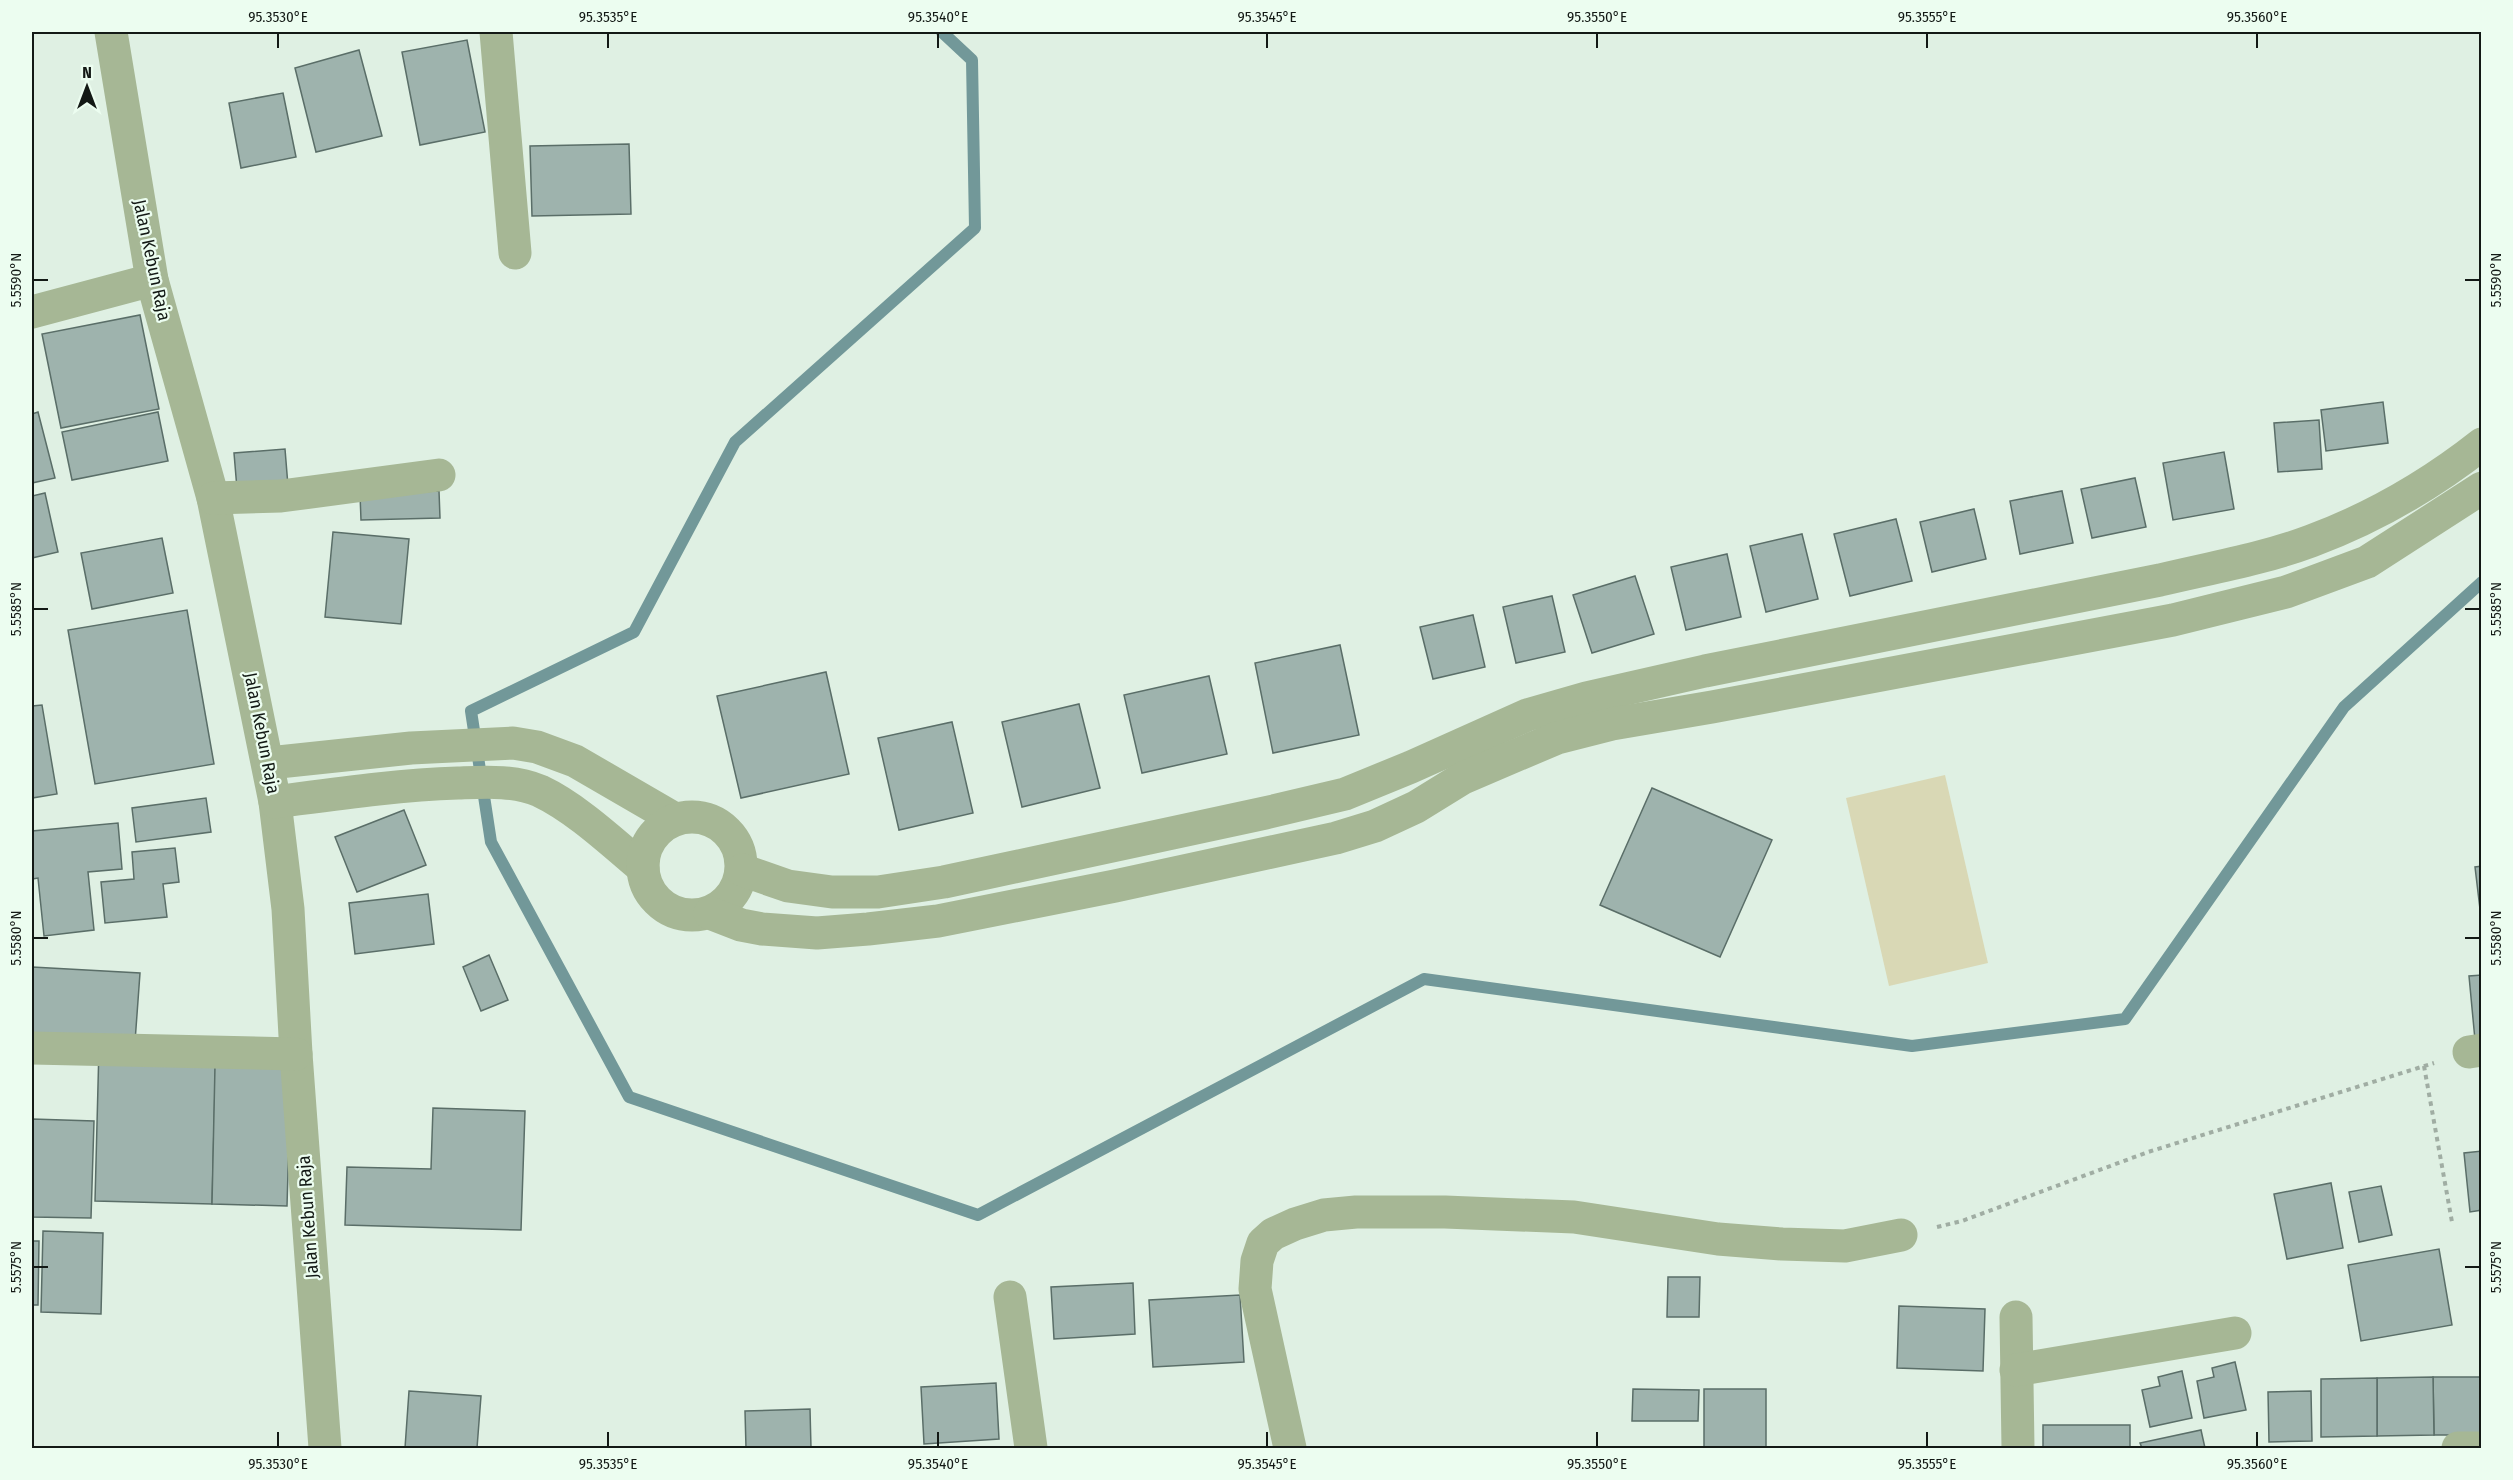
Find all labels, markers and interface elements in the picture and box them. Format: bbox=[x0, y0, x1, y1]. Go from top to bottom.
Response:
text: 95.3530°E bbox=[248, 8, 308, 26]
text: 95.3535°E bbox=[579, 8, 637, 26]
text: 95.3540°E bbox=[908, 8, 968, 26]
text: 95.3545°E bbox=[1237, 8, 1297, 26]
text: 95.3550°E bbox=[1567, 8, 1627, 26]
text: 95.3555°E bbox=[1898, 8, 1956, 26]
text: 95.3560°E bbox=[2227, 8, 2287, 26]
north arrow bbox=[57, 57, 117, 117]
text: N bbox=[82, 63, 92, 82]
street label: Jalan Kebun Raja bbox=[128, 197, 176, 323]
text: 5.5590°N bbox=[7, 253, 25, 307]
text: 5.5590°N bbox=[2487, 253, 2505, 307]
text: 5.5585°N bbox=[7, 582, 25, 636]
text: 5.5585°N bbox=[2487, 582, 2505, 636]
street label: Jalan Kebun Raja bbox=[239, 670, 285, 796]
text: 5.5580°N bbox=[7, 910, 25, 966]
text: 5.5580°N bbox=[2487, 910, 2505, 966]
street label: Jalan Kebun Raja bbox=[293, 1155, 323, 1279]
text: 5.5575°N bbox=[7, 1241, 25, 1293]
text: 5.5575°N bbox=[2487, 1241, 2505, 1293]
text: 95.3530°E bbox=[248, 1455, 308, 1473]
text: 95.3535°E bbox=[579, 1455, 637, 1473]
text: 95.3540°E bbox=[908, 1455, 968, 1473]
text: 95.3545°E bbox=[1237, 1455, 1297, 1473]
text: 95.3550°E bbox=[1567, 1455, 1627, 1473]
text: 95.3555°E bbox=[1898, 1455, 1956, 1473]
text: 95.3560°E bbox=[2227, 1455, 2287, 1473]

